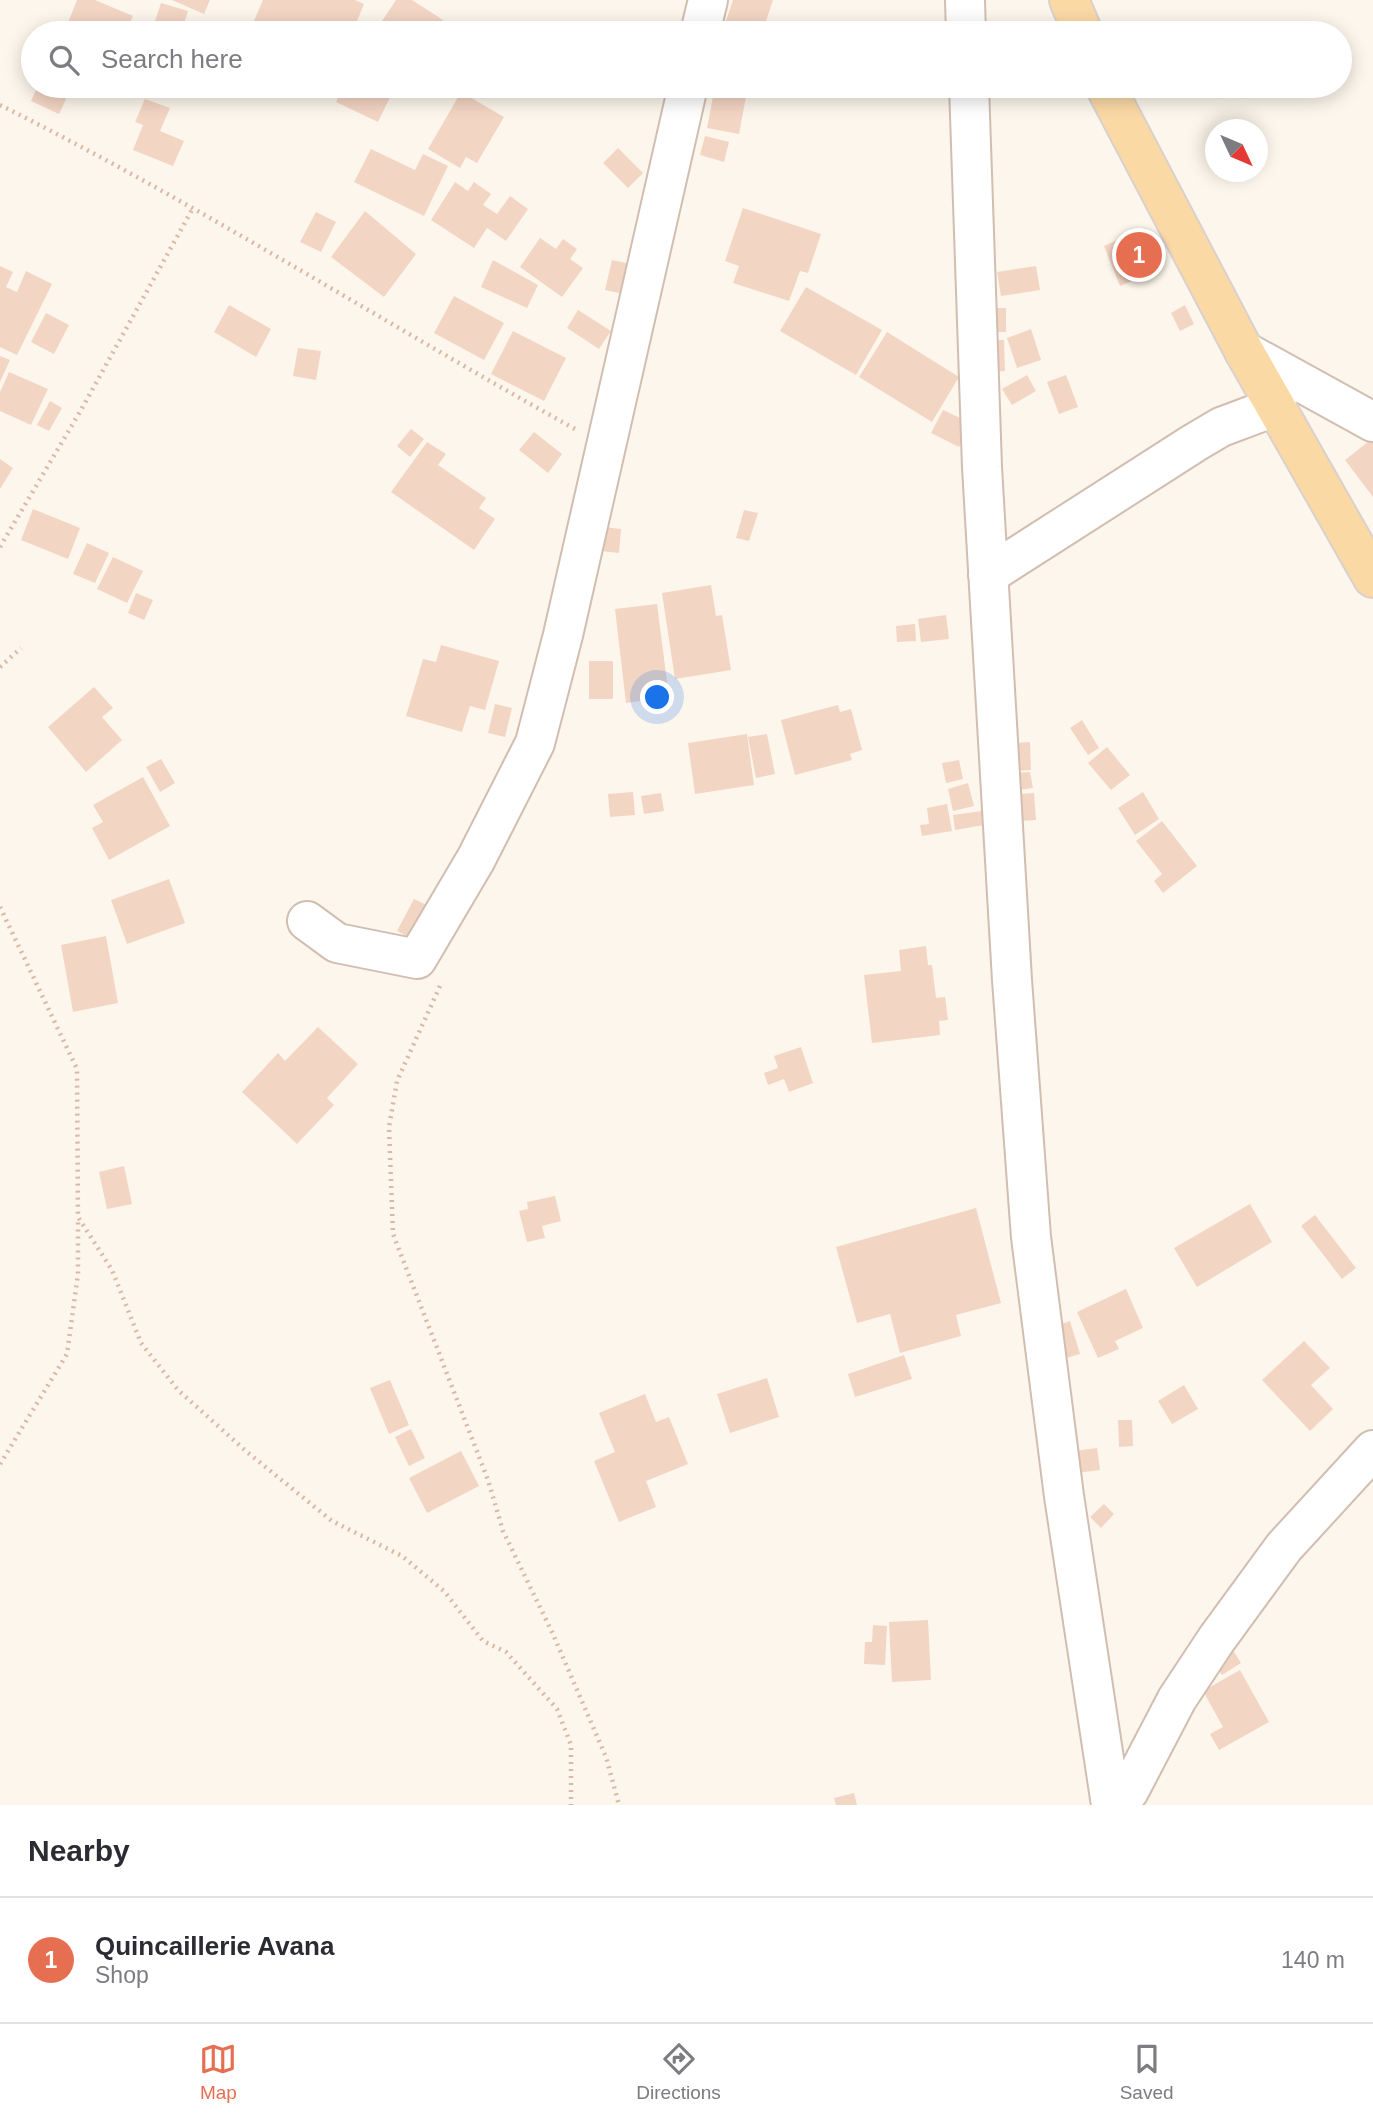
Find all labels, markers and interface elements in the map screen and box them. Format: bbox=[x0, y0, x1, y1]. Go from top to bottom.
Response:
search box bbox=[21, 21, 1352, 98]
icon: search bbox=[45, 41, 83, 79]
text: Search here bbox=[101, 44, 243, 74]
north arrow bbox=[1205, 119, 1268, 182]
pin: 1 bbox=[1116, 229, 1162, 281]
your location bbox=[640, 680, 674, 714]
text: Nearby bbox=[28, 1834, 130, 1867]
text: Quincaillerie Avana bbox=[95, 1931, 334, 1961]
text: 1 bbox=[45, 1947, 57, 1973]
text: 140 m bbox=[1281, 1947, 1345, 1973]
text: Shop bbox=[95, 1962, 149, 1988]
tab: Map bbox=[199, 2040, 237, 2104]
tab: Directions bbox=[636, 2040, 721, 2104]
tab: Saved bbox=[1120, 2040, 1174, 2104]

